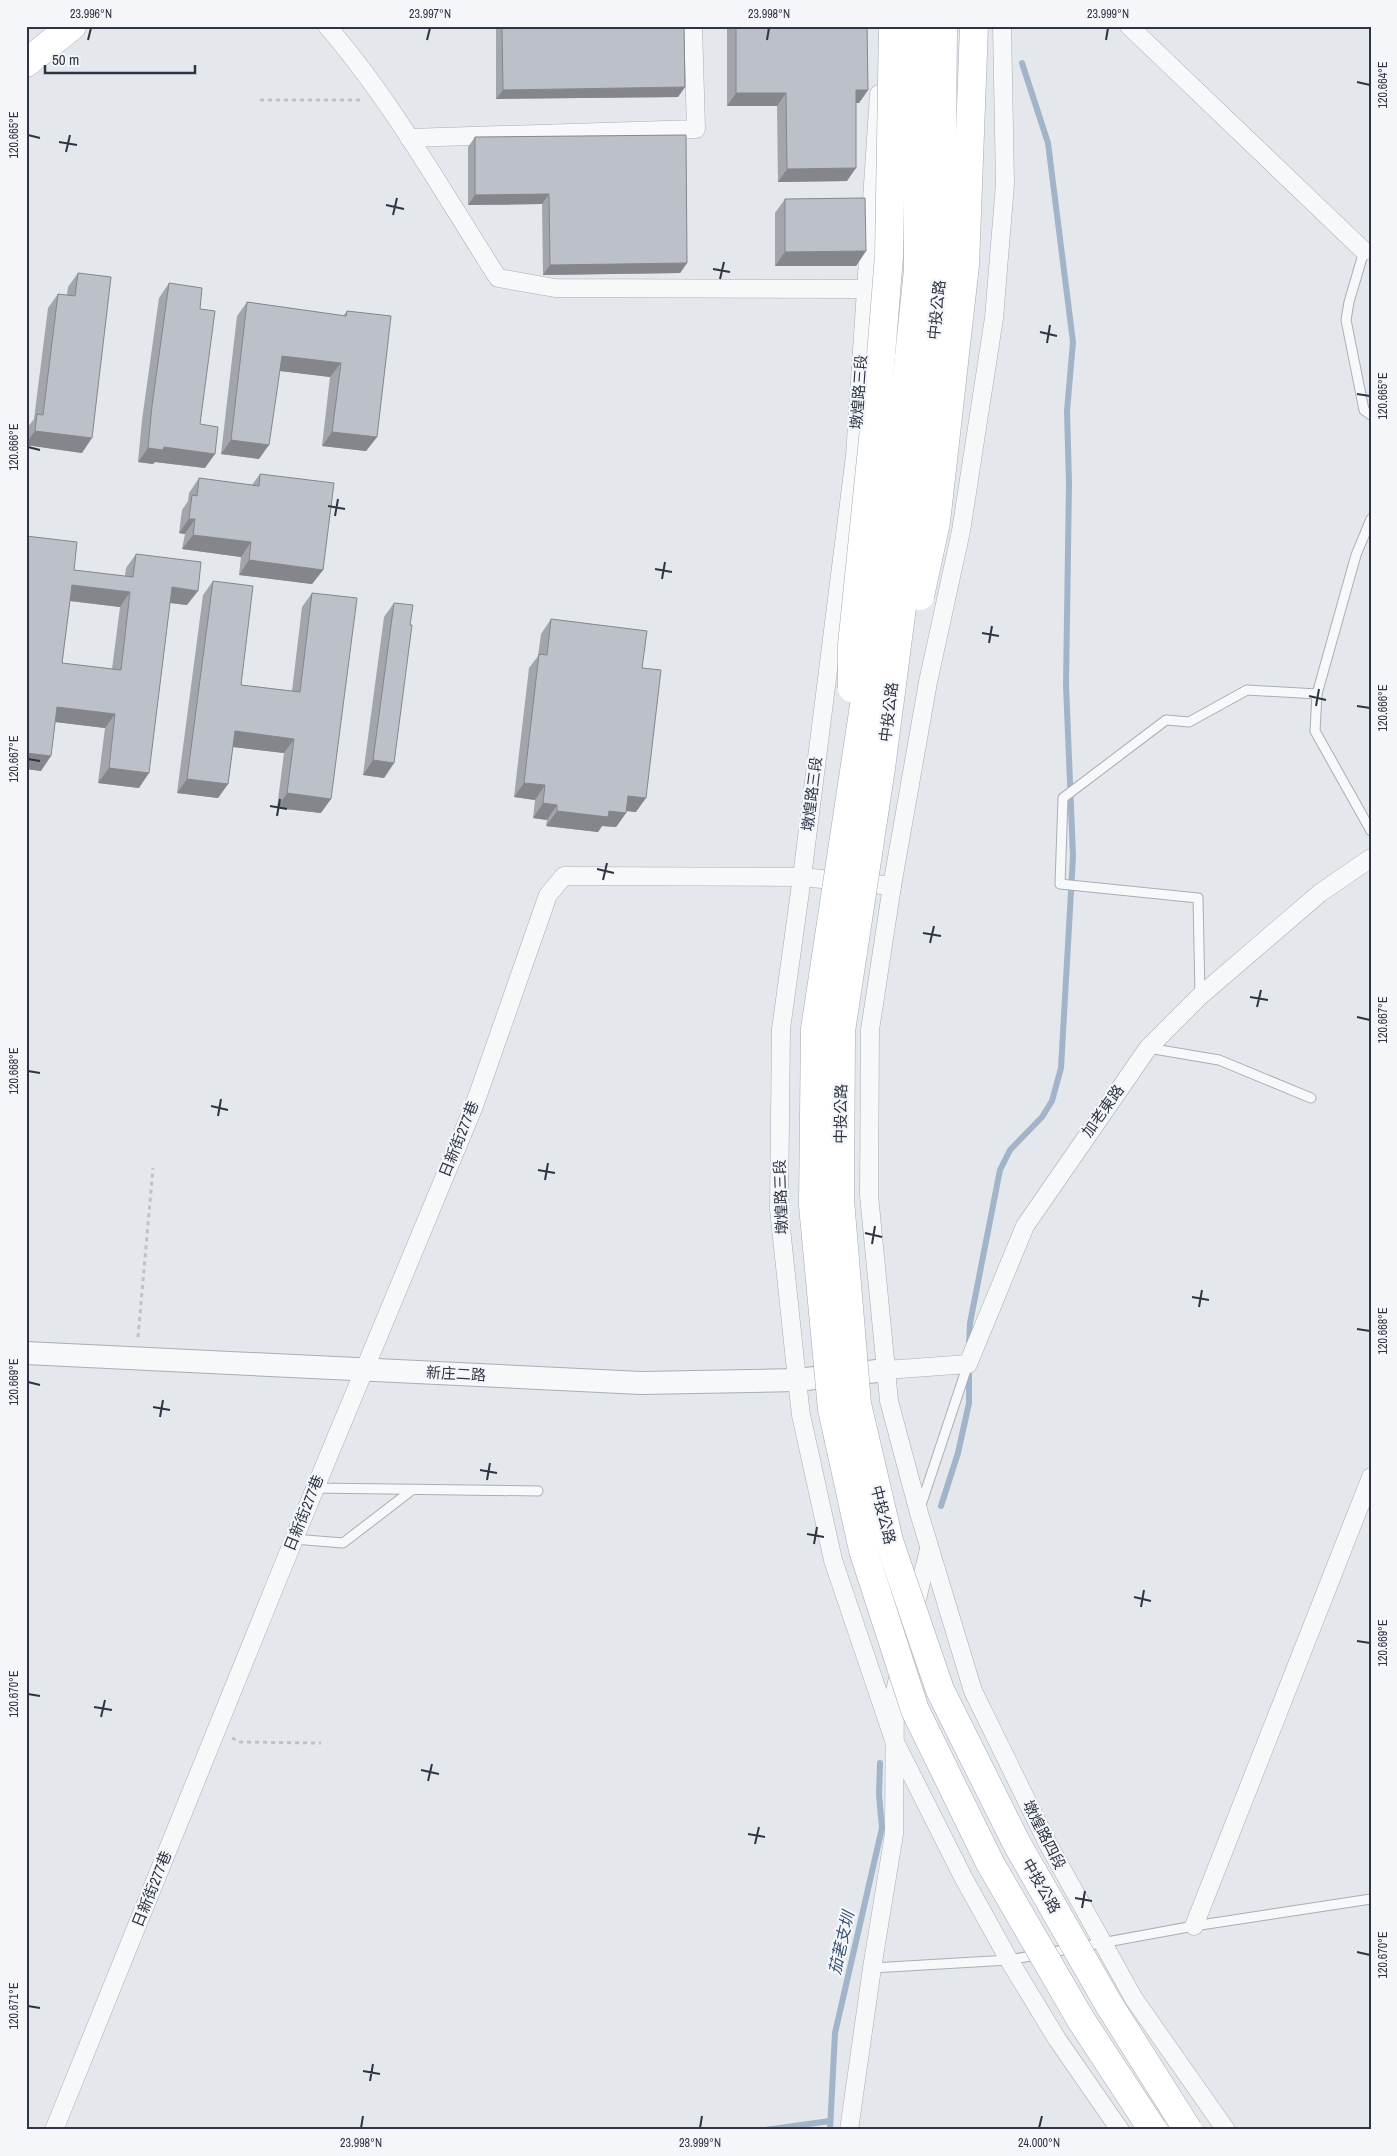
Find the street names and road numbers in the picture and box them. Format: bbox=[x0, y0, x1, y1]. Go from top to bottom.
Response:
street label: 中投公路 bbox=[923, 279, 950, 341]
street label: 墩煌路三段 bbox=[845, 354, 872, 430]
street label: 中投公路 bbox=[874, 681, 903, 743]
street label: 墩煌路三段 bbox=[797, 755, 826, 832]
street label: 加老東路 bbox=[1076, 1080, 1129, 1141]
street label: 中投公路 bbox=[829, 1084, 852, 1144]
street label: 日新街277巷 bbox=[434, 1098, 483, 1180]
street label: 墩煌路三段 bbox=[769, 1159, 792, 1235]
street label: 新庄二路 bbox=[426, 1361, 487, 1386]
street label: 日新街277巷 bbox=[279, 1472, 328, 1554]
street label: 中投公路 bbox=[866, 1483, 901, 1547]
street label: 墩煌路四段 bbox=[1018, 1797, 1071, 1873]
street label: 日新街277巷 bbox=[127, 1848, 176, 1930]
street label: 中投公路 bbox=[1017, 1855, 1066, 1917]

